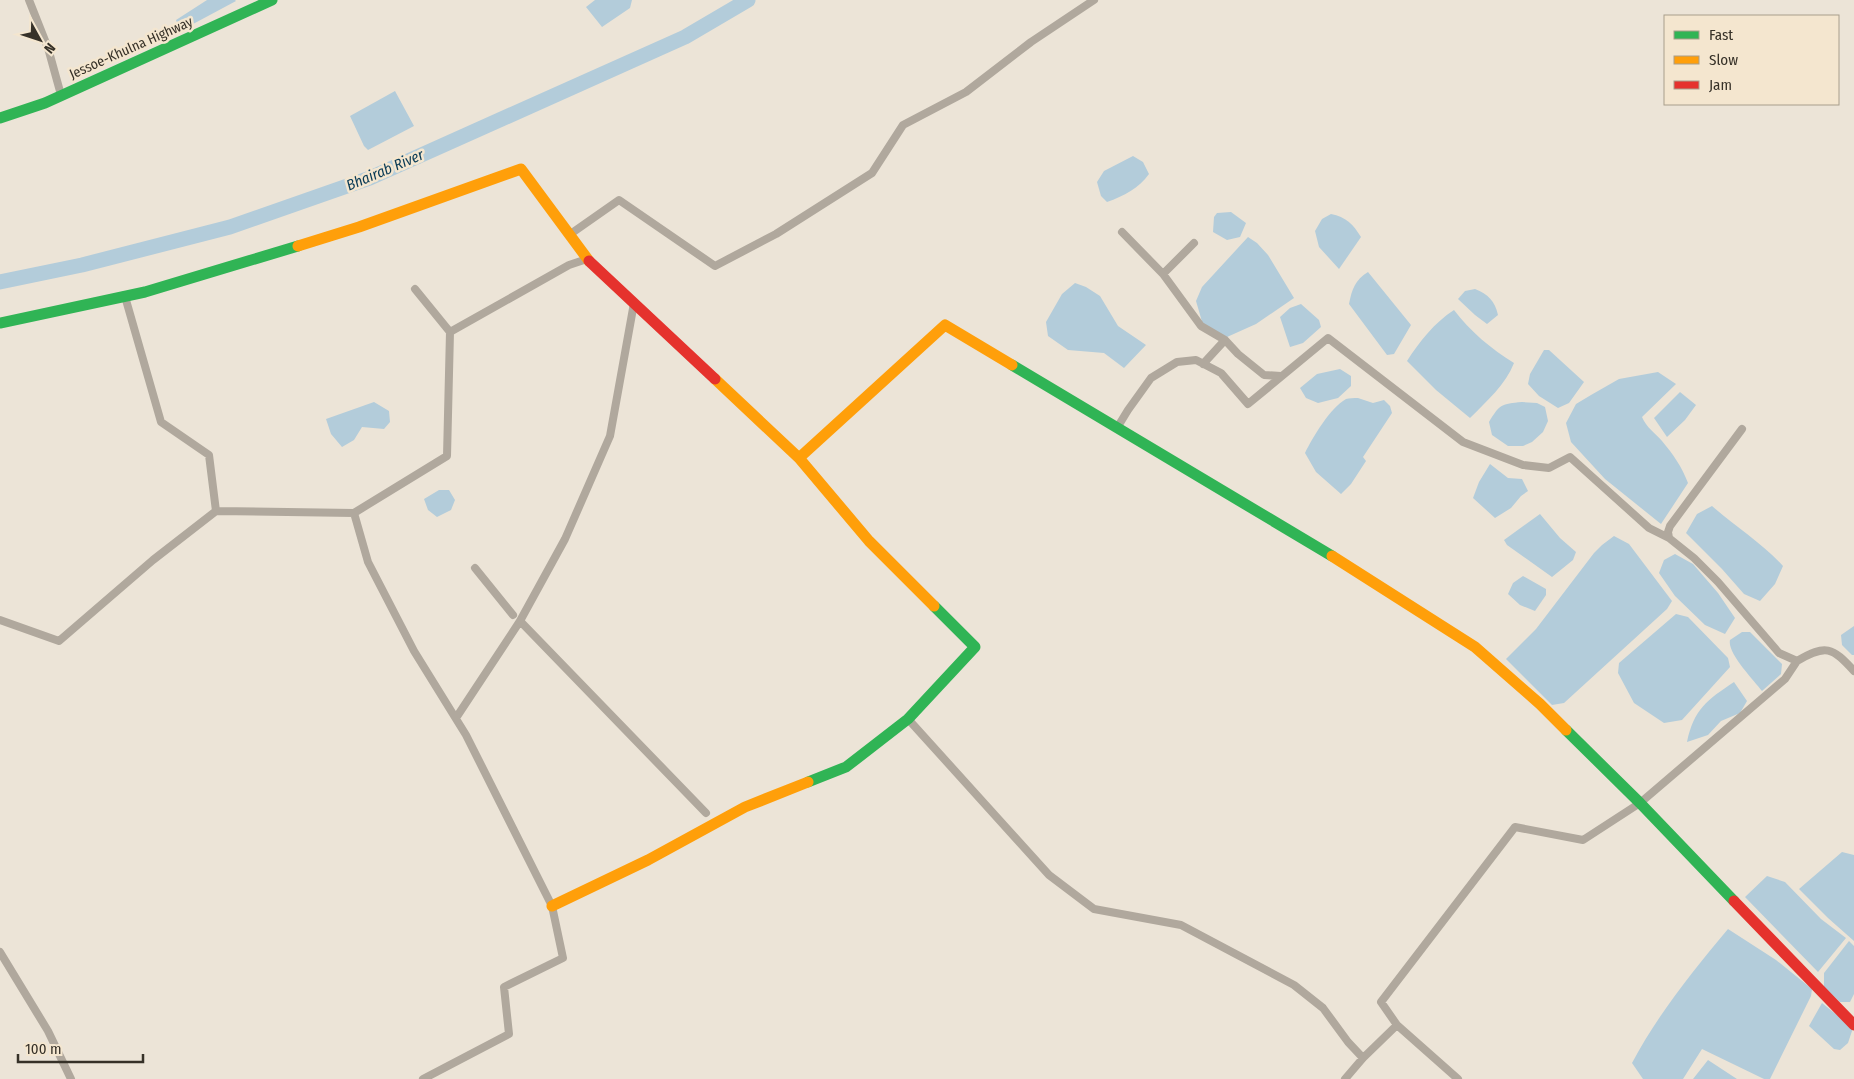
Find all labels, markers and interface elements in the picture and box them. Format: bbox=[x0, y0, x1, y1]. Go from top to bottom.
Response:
street label: Jessoe-Khulna Highway bbox=[67, 13, 196, 83]
north arrow bbox=[15, 15, 65, 65]
legend bbox=[1664, 15, 1839, 105]
text: Fast bbox=[1709, 26, 1733, 44]
text: N bbox=[40, 39, 59, 57]
text: Slow bbox=[1709, 51, 1738, 69]
text: Jam bbox=[1709, 76, 1732, 94]
water label: Bhairab River bbox=[344, 145, 427, 194]
scale bar bbox=[18, 1032, 142, 1064]
text: 100 m bbox=[25, 1040, 62, 1058]

